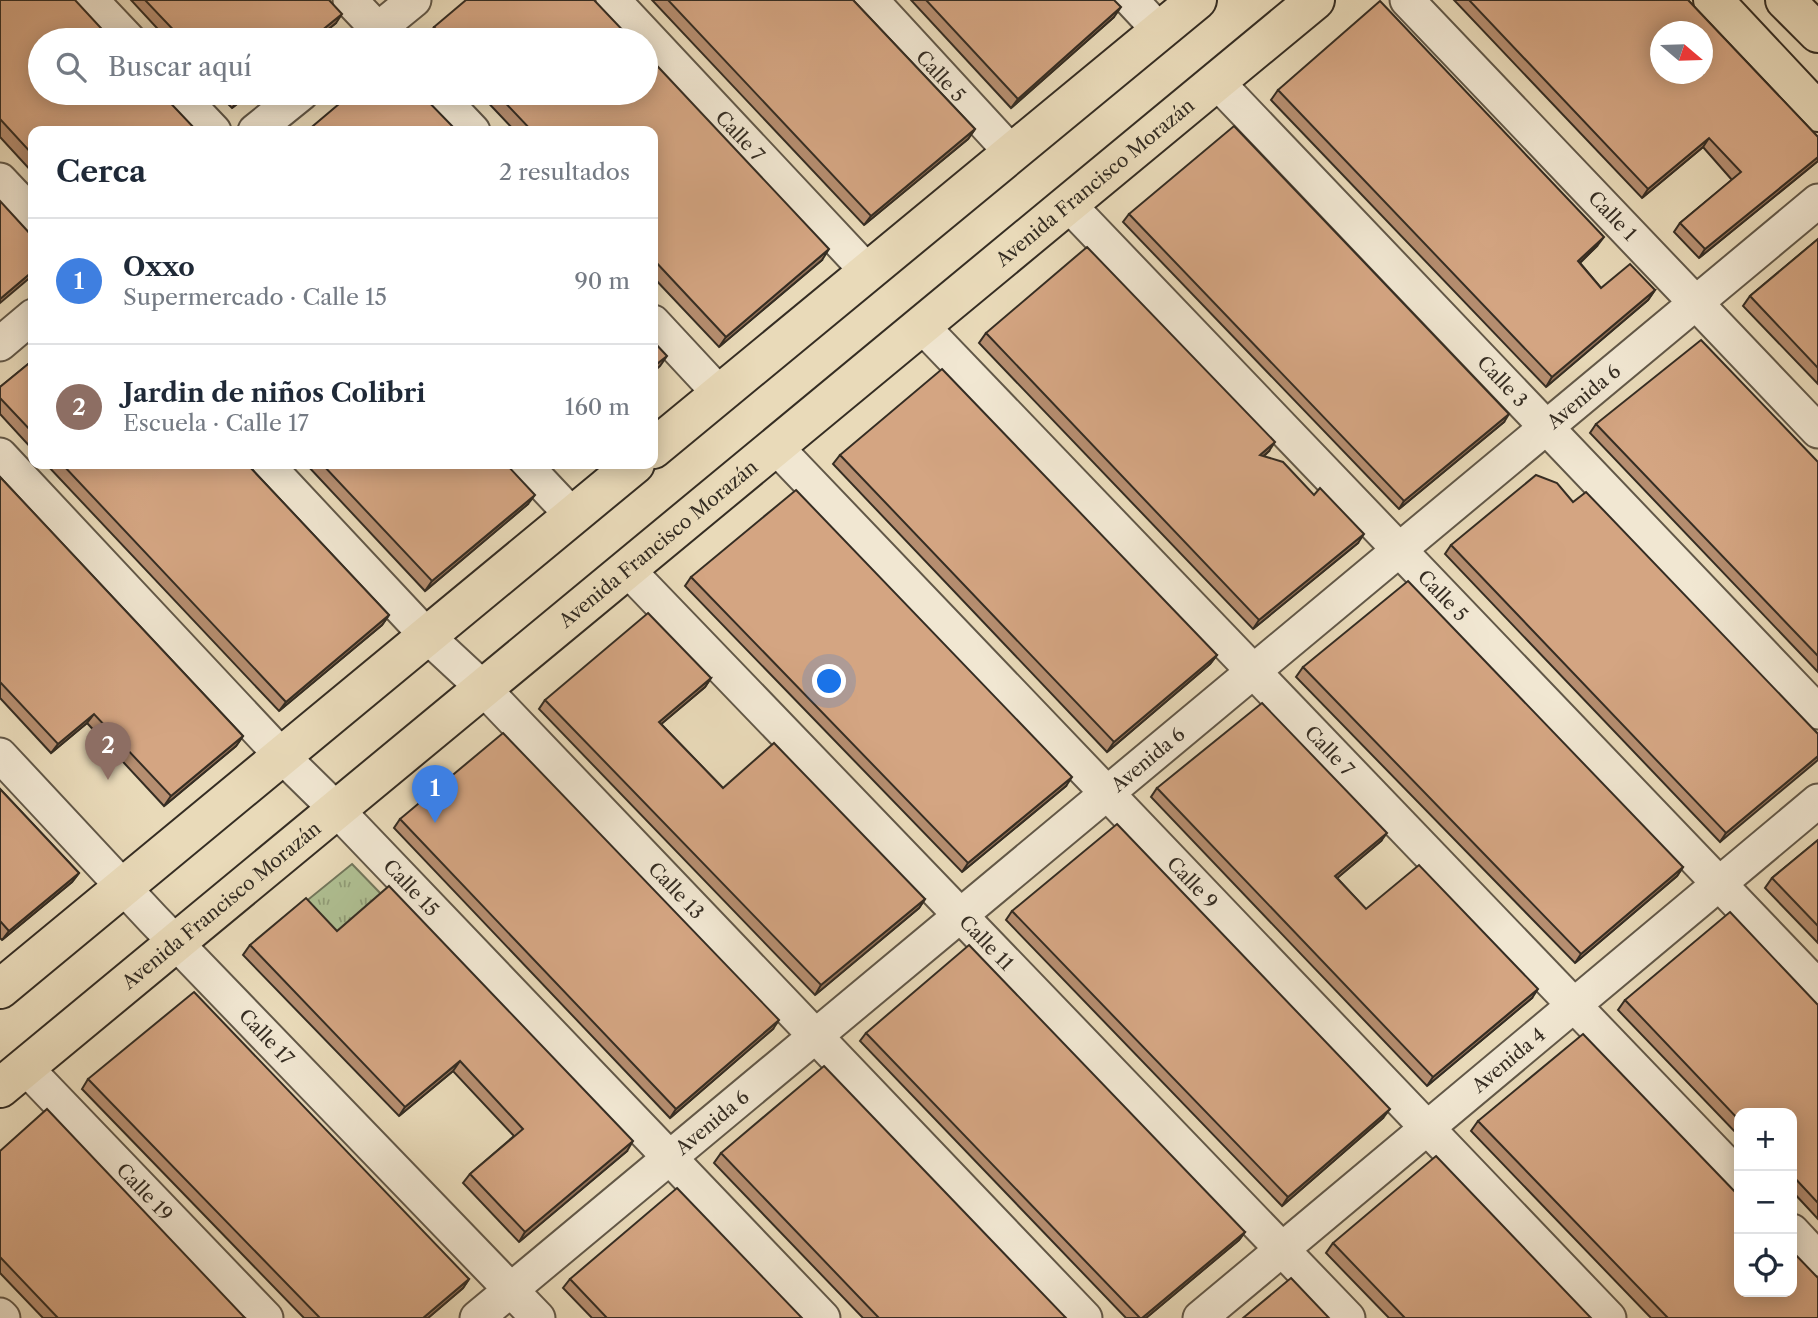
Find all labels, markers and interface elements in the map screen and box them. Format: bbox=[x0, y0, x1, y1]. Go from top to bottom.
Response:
north arrow bbox=[1650, 21, 1713, 84]
search box bbox=[28, 28, 658, 105]
street label: Calle 5 bbox=[911, 45, 970, 106]
icon: search bbox=[52, 48, 90, 86]
text: Buscar aquí bbox=[108, 51, 252, 83]
street label: Avenida Francisco Morazán bbox=[990, 93, 1199, 271]
street label: Calle 7 bbox=[711, 106, 770, 166]
text: Cerca bbox=[56, 153, 146, 190]
text: 2 resultados bbox=[499, 158, 630, 186]
street label: Calle 1 bbox=[1584, 186, 1642, 245]
text: Oxxo bbox=[123, 251, 195, 283]
text: 1 bbox=[74, 267, 84, 295]
text: 90 m bbox=[574, 267, 630, 295]
text: Supermercado · Calle 15 bbox=[123, 283, 387, 311]
street label: Calle 3 bbox=[1473, 351, 1532, 412]
street label: Avenida 6 bbox=[1541, 359, 1625, 434]
text: Jardin de niños Colibri bbox=[123, 377, 425, 409]
text: 2 bbox=[72, 393, 86, 421]
text: 160 m bbox=[565, 393, 630, 421]
text: Escuela · Calle 17 bbox=[123, 409, 309, 437]
street label: Avenida Francisco Morazán bbox=[553, 455, 762, 633]
street label: Calle 5 bbox=[1413, 565, 1473, 626]
your location bbox=[812, 664, 846, 698]
street label: Calle 7 bbox=[1300, 721, 1360, 781]
pin: 2 bbox=[85, 722, 131, 780]
street label: Avenida 6 bbox=[1106, 722, 1189, 797]
pin: 1 bbox=[412, 765, 458, 823]
street label: Avenida Francisco Morazán bbox=[117, 816, 325, 994]
street label: Calle 9 bbox=[1162, 852, 1223, 913]
street label: Calle 15 bbox=[379, 854, 444, 921]
street label: Calle 13 bbox=[644, 857, 709, 924]
street label: Calle 11 bbox=[955, 910, 1018, 975]
street label: Calle 17 bbox=[234, 1004, 299, 1070]
street label: Avenida 4 bbox=[1466, 1023, 1550, 1098]
street label: Avenida 6 bbox=[670, 1085, 754, 1160]
map controls bbox=[1734, 1108, 1797, 1297]
button: + bbox=[1734, 1108, 1797, 1171]
street label: Calle 19 bbox=[112, 1158, 178, 1225]
button: − bbox=[1734, 1171, 1797, 1234]
button: locate bbox=[1734, 1234, 1797, 1297]

